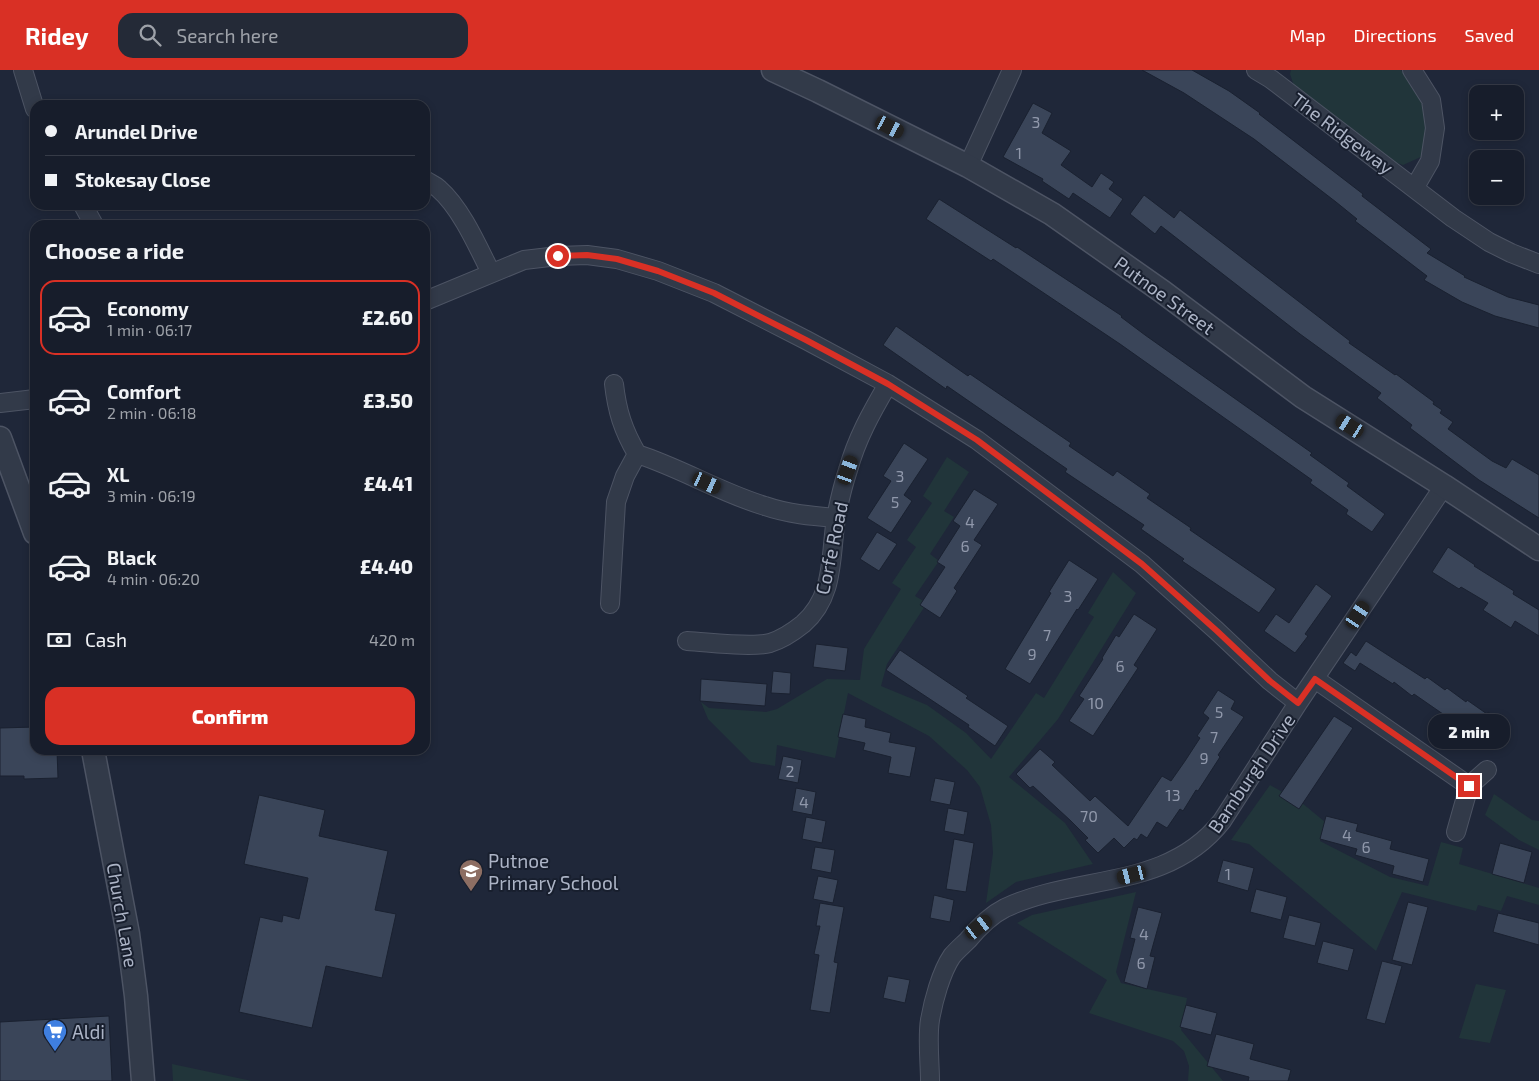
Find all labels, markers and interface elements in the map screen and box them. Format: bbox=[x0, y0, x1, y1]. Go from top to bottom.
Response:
search box bbox=[118, 13, 468, 58]
text: Ridey bbox=[25, 21, 88, 50]
icon: search bbox=[136, 21, 164, 49]
text: Search here bbox=[176, 24, 279, 47]
text: Map bbox=[1289, 24, 1326, 46]
text: Directions bbox=[1354, 24, 1437, 46]
text: Saved bbox=[1465, 24, 1514, 46]
map controls bbox=[1469, 85, 1524, 205]
button: + bbox=[1469, 85, 1524, 140]
street label: The Ridgeway bbox=[1288, 88, 1398, 178]
house number: 3 bbox=[1032, 112, 1040, 131]
car bbox=[873, 114, 906, 140]
text: Arundel Drive bbox=[75, 120, 198, 143]
house number: 1 bbox=[1016, 143, 1022, 162]
button: − bbox=[1469, 150, 1524, 205]
text: Stokesay Close bbox=[75, 168, 211, 191]
text: Choose a ride bbox=[45, 237, 184, 263]
route start bbox=[547, 245, 569, 267]
street label: Putnoe Street bbox=[1110, 251, 1220, 339]
icon: car bbox=[47, 295, 92, 340]
text: Economy bbox=[107, 297, 189, 320]
text: £2.60 bbox=[362, 306, 413, 329]
text: 1 min · 06:17 bbox=[107, 320, 192, 339]
icon: car bbox=[47, 378, 92, 423]
text: Comfort bbox=[107, 380, 181, 403]
text: £3.50 bbox=[363, 389, 413, 412]
text: 2 min · 06:18 bbox=[107, 403, 196, 422]
car bbox=[1333, 412, 1366, 440]
car bbox=[835, 453, 860, 487]
icon: car bbox=[47, 461, 92, 506]
text: XL bbox=[107, 463, 129, 486]
house number: 3 bbox=[896, 466, 904, 485]
car bbox=[690, 470, 723, 496]
text: £4.41 bbox=[364, 472, 413, 495]
text: 3 min · 06:19 bbox=[107, 486, 196, 505]
house number: 5 bbox=[891, 492, 899, 511]
street label: Corfe Road bbox=[810, 499, 852, 597]
house number: 4 bbox=[965, 512, 975, 531]
house number: 6 bbox=[960, 536, 970, 555]
icon: car bbox=[47, 544, 92, 589]
text: Black bbox=[107, 546, 157, 569]
text: £4.40 bbox=[360, 555, 413, 578]
text: 4 min · 06:20 bbox=[107, 569, 200, 588]
house number: 3 bbox=[1064, 586, 1072, 605]
car bbox=[1343, 598, 1372, 632]
house number: 7 bbox=[1043, 625, 1051, 644]
icon: cash bbox=[45, 626, 73, 654]
text: Cash bbox=[85, 628, 127, 651]
text: 420 m bbox=[369, 630, 415, 649]
house number: 9 bbox=[1027, 644, 1037, 663]
house number: 6 bbox=[1115, 656, 1125, 675]
button: Confirm bbox=[45, 687, 415, 745]
house number: 10 bbox=[1088, 693, 1104, 712]
house number: 5 bbox=[1215, 702, 1223, 721]
street label: Bamburgh Drive bbox=[1203, 709, 1299, 837]
callout: 2 min bbox=[1428, 714, 1510, 748]
text: 2 min bbox=[1448, 722, 1490, 741]
house number: 7 bbox=[1210, 727, 1218, 746]
house number: 9 bbox=[1199, 748, 1209, 767]
house number: 2 bbox=[786, 761, 795, 780]
route end bbox=[1458, 775, 1480, 797]
house number: 13 bbox=[1165, 785, 1181, 804]
house number: 4 bbox=[799, 792, 809, 811]
house number: 70 bbox=[1080, 806, 1098, 825]
house number: 4 bbox=[1342, 825, 1352, 844]
house number: 6 bbox=[1361, 837, 1371, 856]
place label: Putnoe Primary School bbox=[488, 849, 619, 894]
school or university icon: Putnoe Primary School bbox=[458, 858, 484, 892]
street label: Church Lane bbox=[102, 861, 144, 969]
car bbox=[1115, 864, 1148, 886]
house number: 1 bbox=[1225, 864, 1231, 883]
car bbox=[962, 912, 995, 942]
house number: 4 bbox=[1139, 924, 1149, 943]
house number: 6 bbox=[1136, 953, 1146, 972]
supermarket icon: Aldi bbox=[42, 1018, 68, 1052]
place label: Aldi bbox=[72, 1020, 105, 1043]

